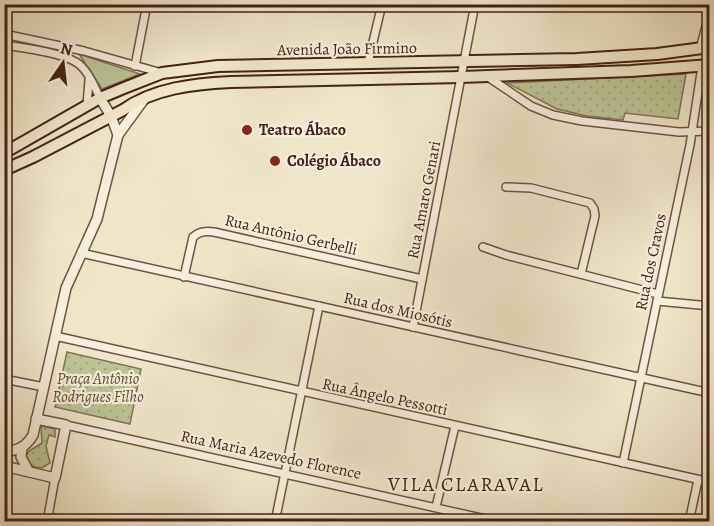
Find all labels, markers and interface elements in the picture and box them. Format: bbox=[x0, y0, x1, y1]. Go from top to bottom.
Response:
north arrow bbox=[33, 33, 93, 93]
text: N bbox=[58, 37, 75, 62]
street label: Avenida João Firmino bbox=[276, 37, 417, 61]
place label: Teatro Ábaco bbox=[259, 119, 346, 141]
marker: Teatro Ábaco bbox=[240, 123, 254, 137]
street label: Rua Amaro Genari bbox=[402, 139, 446, 261]
place label: Colégio Ábaco bbox=[287, 150, 381, 172]
marker: Colégio Ábaco bbox=[268, 154, 282, 168]
street label: Rua Antônio Gerbelli bbox=[223, 209, 359, 261]
street label: Rua dos Cravos bbox=[630, 211, 672, 313]
street label: Rua dos Miosótis bbox=[341, 287, 455, 333]
park label: Praça Antônio Rodrigues Filho bbox=[52, 368, 144, 408]
street label: Rua Ângelo Pessotti bbox=[320, 373, 450, 421]
street label: Rua Maria Azevedo Florence bbox=[179, 425, 363, 485]
district label: VILA CLARAVAL bbox=[387, 471, 544, 498]

